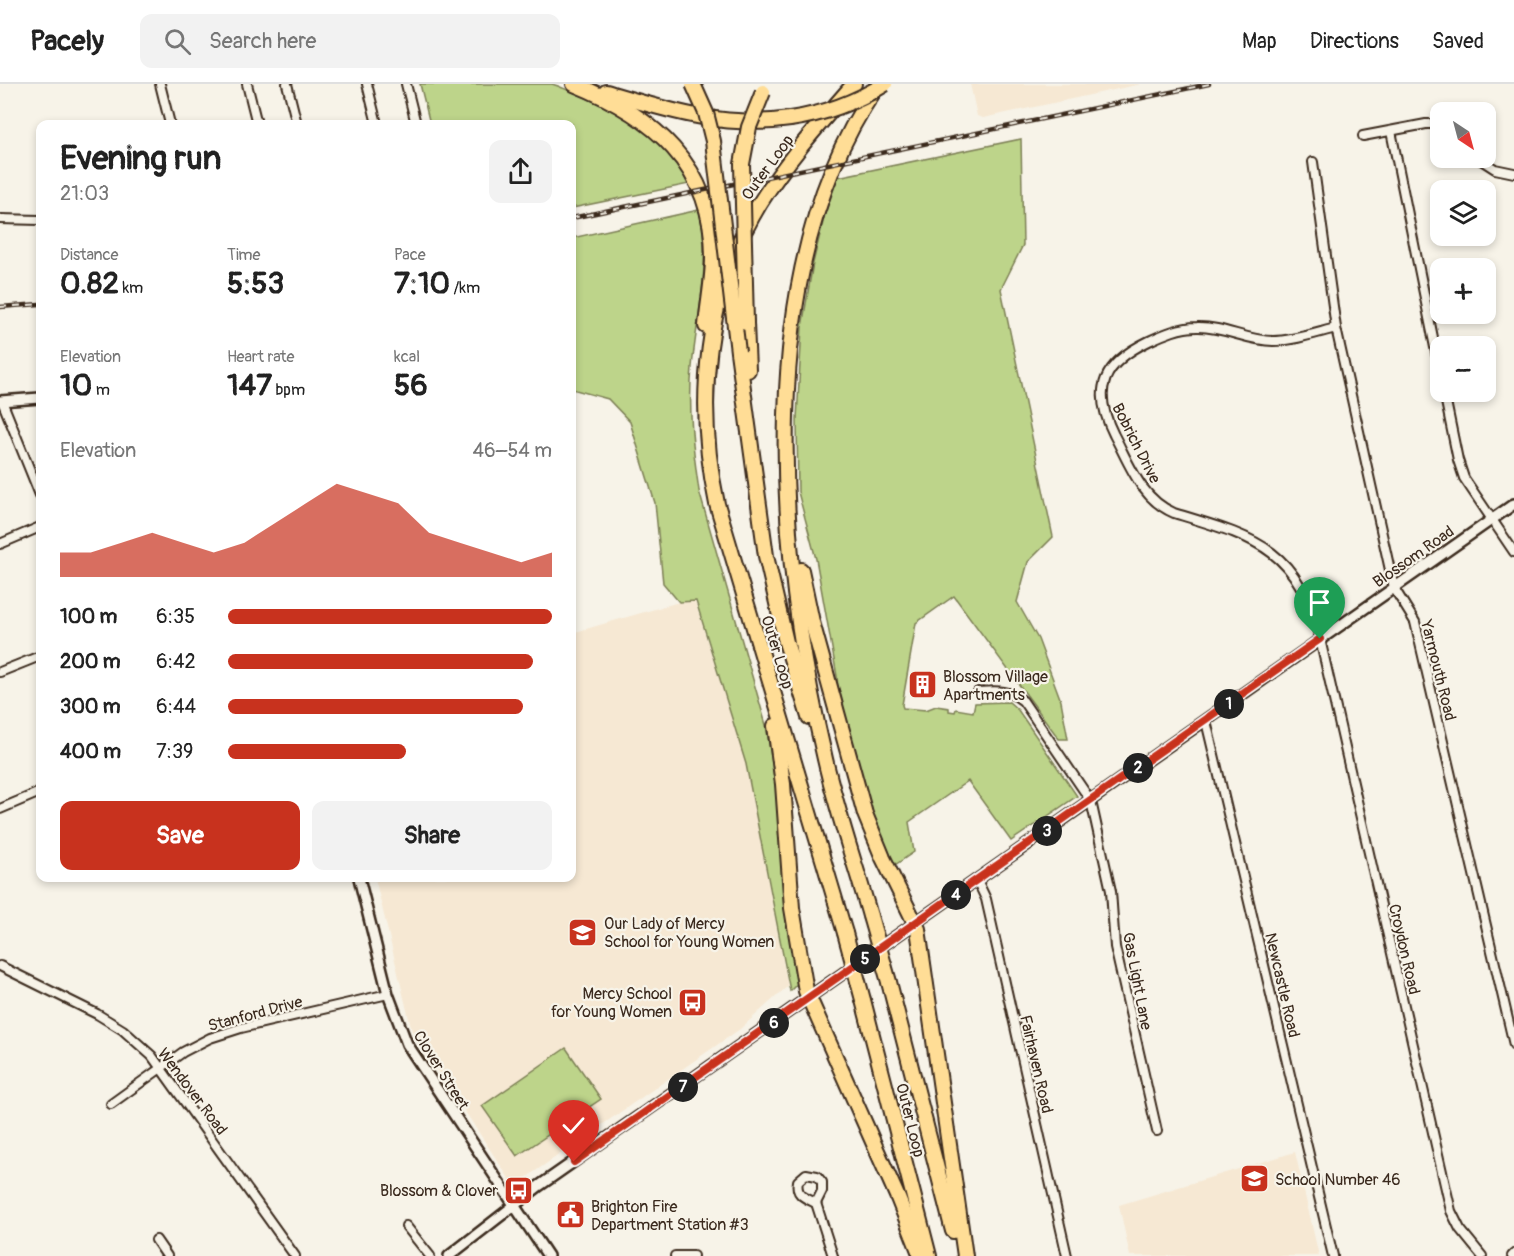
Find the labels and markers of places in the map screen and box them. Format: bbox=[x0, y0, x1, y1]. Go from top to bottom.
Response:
pin bbox=[1294, 577, 1345, 639]
place label: Blossom Village Apartments bbox=[943, 667, 1048, 705]
building icon: Blossom Village Apartments bbox=[906, 669, 938, 701]
pin: 1 bbox=[1214, 689, 1244, 719]
pin: 2 bbox=[1123, 753, 1153, 783]
pin: 3 bbox=[1032, 816, 1062, 846]
pin: 4 bbox=[941, 880, 971, 910]
place label: Our Lady of Mercy School for Young Women bbox=[604, 914, 774, 952]
school or university icon: Our Lady of Mercy School for Young Women bbox=[567, 916, 599, 948]
pin: 5 bbox=[850, 944, 880, 974]
place label: Mercy School for Young Women bbox=[551, 984, 672, 1022]
bus stop icon: Mercy School for Young Women bbox=[677, 986, 709, 1018]
pin: 6 bbox=[759, 1008, 789, 1038]
pin: 7 bbox=[668, 1072, 698, 1102]
pin bbox=[548, 1100, 599, 1162]
school or university icon: School Number 46 bbox=[1238, 1163, 1270, 1195]
place label: School Number 46 bbox=[1275, 1170, 1401, 1190]
bus stop icon: Blossom & Clover bbox=[503, 1174, 535, 1206]
place label: Blossom & Clover bbox=[380, 1181, 498, 1201]
place label: Brighton Fire Department Station #3 bbox=[591, 1197, 749, 1235]
public building icon: Brighton Fire Department Station #3 bbox=[554, 1199, 586, 1231]

